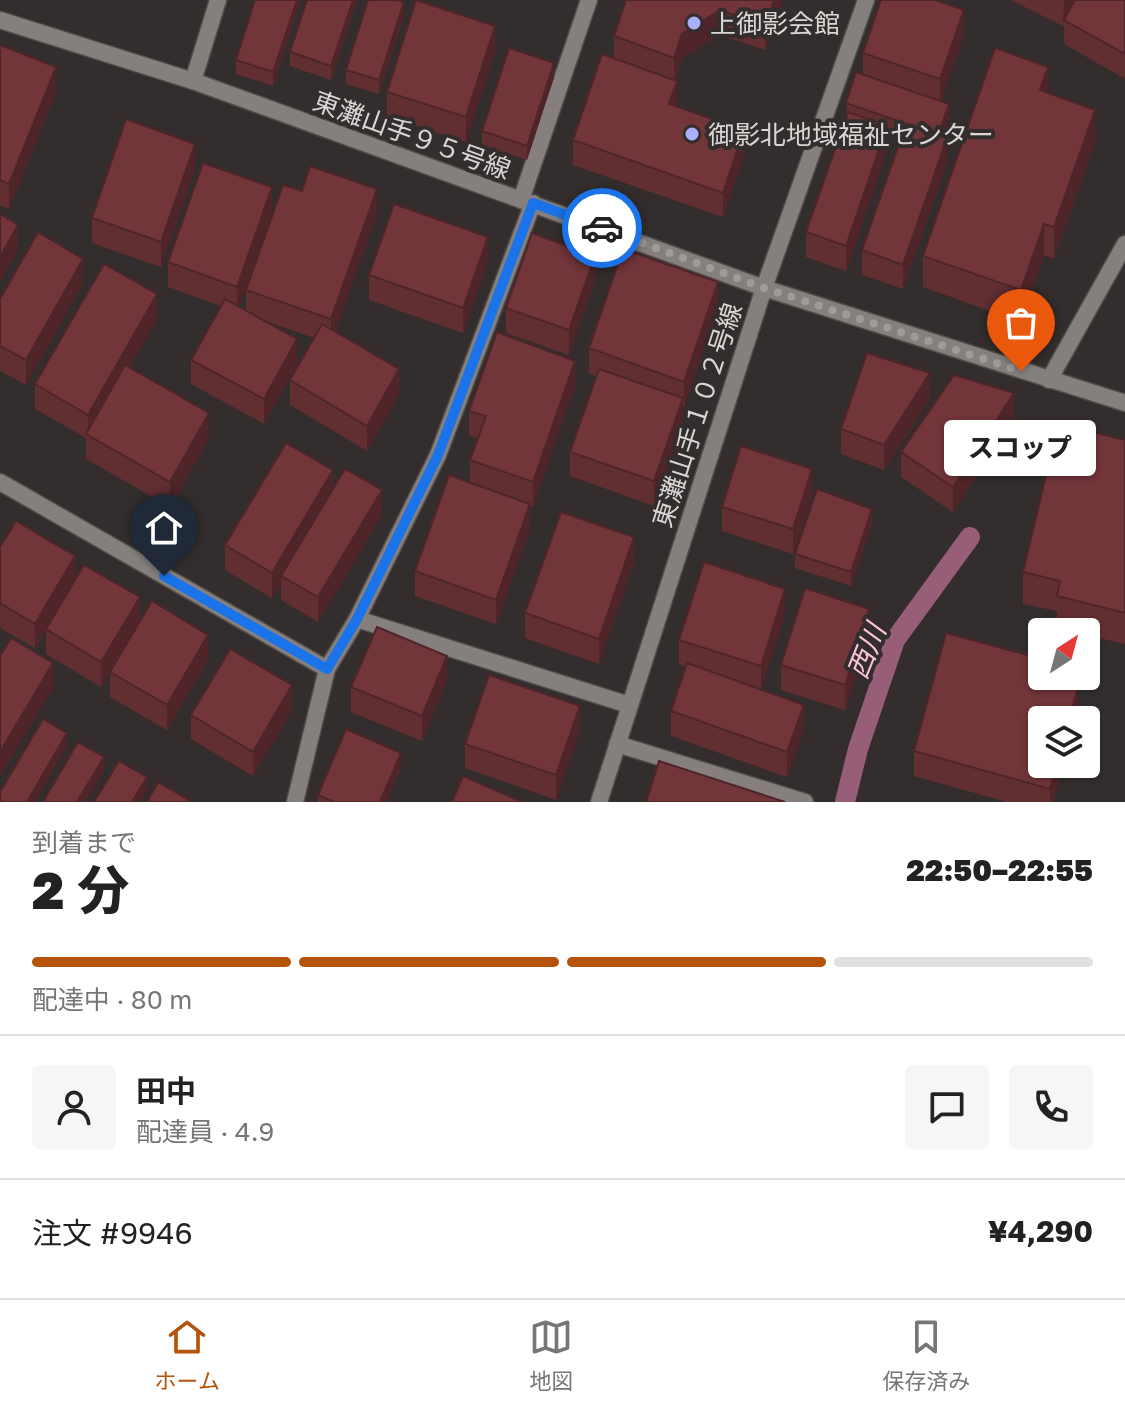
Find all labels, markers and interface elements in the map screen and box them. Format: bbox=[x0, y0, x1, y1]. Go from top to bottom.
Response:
place label: 上御影会館 bbox=[710, 8, 840, 39]
marker: 上御影会館 bbox=[685, 14, 703, 32]
street label: 東灘山手９５号線 bbox=[309, 85, 515, 185]
place label: 御影北地域福祉センター bbox=[708, 119, 994, 150]
marker: 御影北地域福祉センター bbox=[683, 125, 701, 143]
courier bbox=[562, 188, 642, 268]
icon: car bbox=[580, 206, 624, 250]
pin bbox=[987, 289, 1055, 371]
street label: 東灘山手１０２号線 bbox=[646, 299, 748, 531]
icon: bag bbox=[999, 301, 1043, 345]
callout: スコップ bbox=[945, 419, 1097, 475]
text: スコップ bbox=[968, 432, 1072, 463]
pin bbox=[130, 494, 198, 576]
icon: home bbox=[142, 506, 186, 550]
water label: 西川 bbox=[840, 616, 893, 683]
north arrow bbox=[1028, 618, 1100, 690]
map controls bbox=[1028, 618, 1100, 778]
button: layers bbox=[1028, 706, 1100, 778]
text: 到着まで bbox=[32, 827, 136, 858]
text: 22:50–22:55 bbox=[906, 852, 1093, 888]
text: 2 分 bbox=[32, 858, 129, 920]
text: 配達中 · 80 m bbox=[32, 984, 192, 1015]
button: person bbox=[32, 1065, 116, 1149]
button: chat bbox=[905, 1065, 989, 1149]
button: phone bbox=[1009, 1065, 1093, 1149]
text: 田中 bbox=[136, 1073, 196, 1109]
text: 配達員 · 4.9 bbox=[136, 1116, 274, 1147]
text: ¥4,290 bbox=[988, 1213, 1093, 1249]
text: 注文 #9946 bbox=[32, 1215, 193, 1251]
tab: ホーム bbox=[155, 1315, 220, 1395]
tab: 地図 bbox=[529, 1315, 573, 1395]
tab: 保存済み bbox=[882, 1315, 970, 1395]

